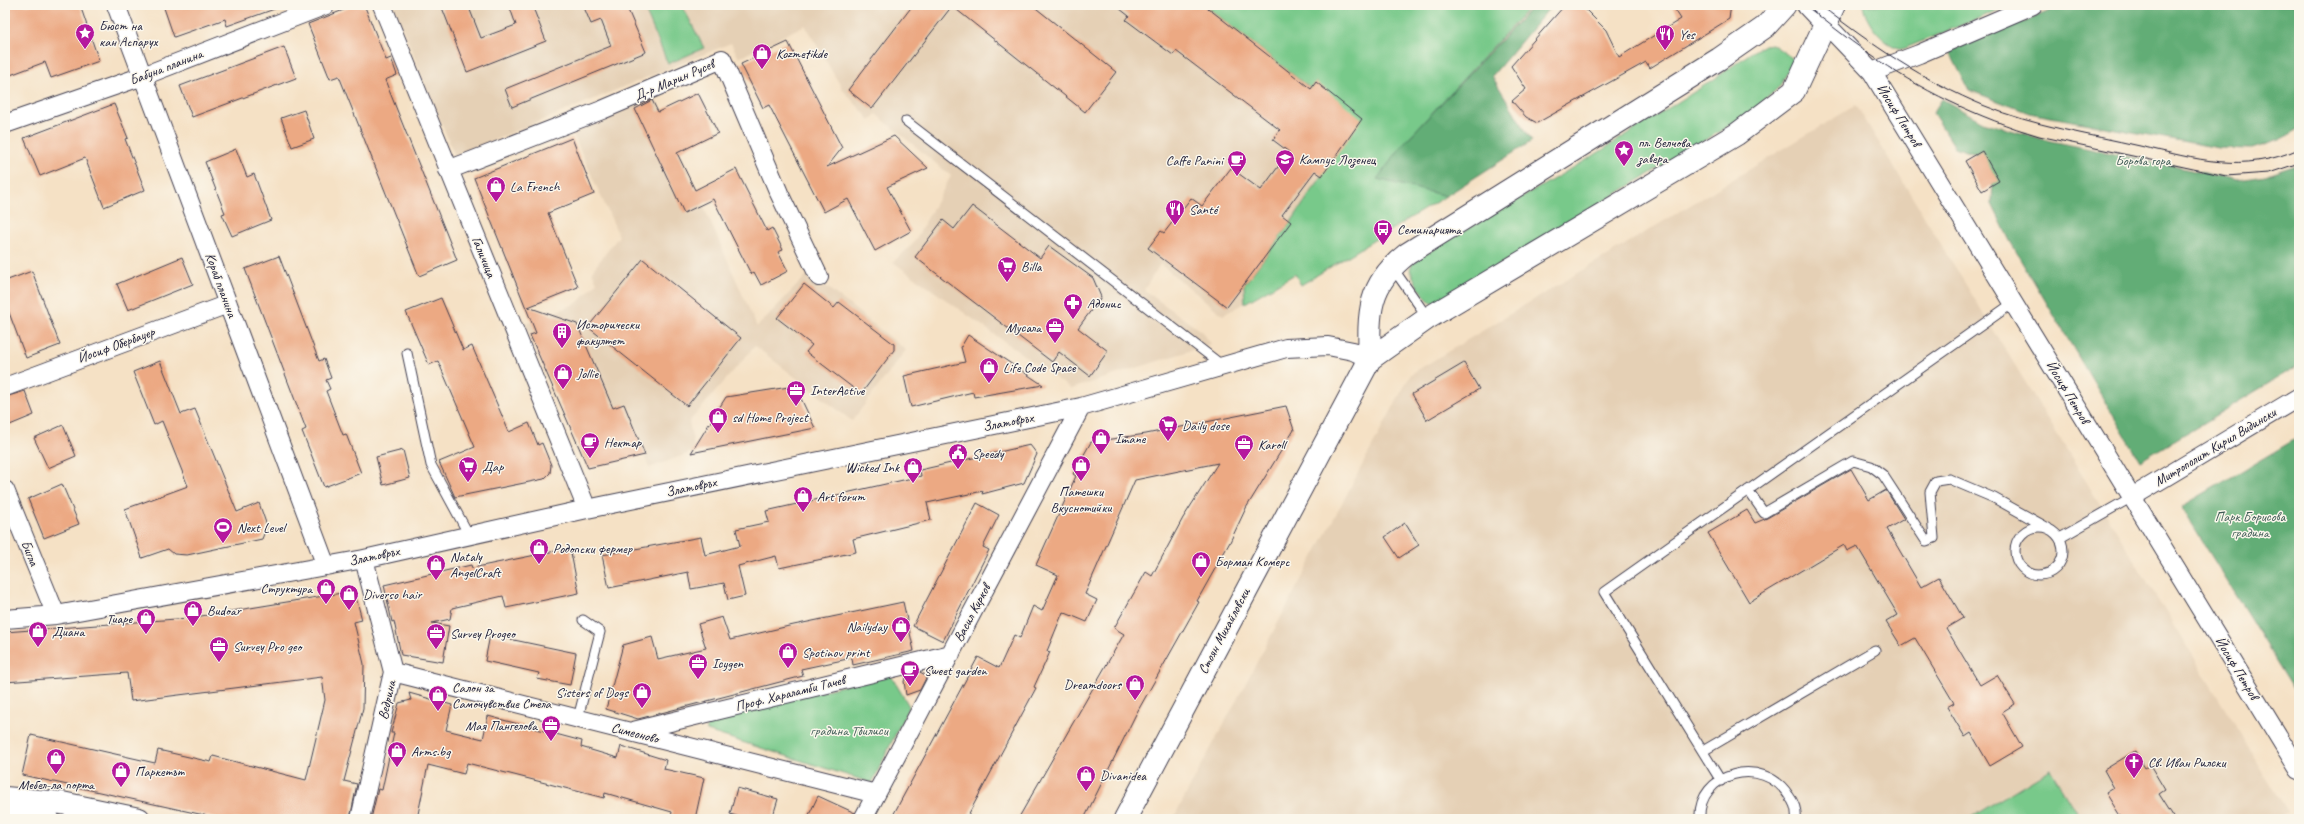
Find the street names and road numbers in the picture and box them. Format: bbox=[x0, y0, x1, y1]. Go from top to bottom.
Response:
street label: Бабуна планина bbox=[127, 45, 206, 89]
street label: Д-р Марин Русев bbox=[631, 54, 719, 104]
street label: Йосиф Петров bbox=[1873, 81, 1926, 152]
street label: Галичица bbox=[468, 234, 500, 281]
street label: Кораб планина bbox=[201, 250, 241, 321]
street label: Йосиф Обербауер bbox=[75, 323, 158, 367]
street label: Йосиф Петров bbox=[2043, 357, 2095, 429]
street label: Митрополит Кирил Видински bbox=[2151, 403, 2281, 490]
street label: Златовръх bbox=[981, 409, 1036, 435]
street label: Златовръх bbox=[664, 473, 719, 501]
street label: Бигла bbox=[17, 538, 43, 570]
street label: Златовръх bbox=[347, 542, 402, 570]
street label: Васил Кирков bbox=[950, 579, 996, 645]
street label: Стоян Михайловски bbox=[1194, 584, 1254, 677]
street label: Йосиф Петров bbox=[2212, 633, 2264, 705]
street label: Проф. Хараламби Тачев bbox=[733, 670, 849, 715]
street label: Ведрина bbox=[374, 678, 400, 721]
street label: Симеоново bbox=[610, 719, 662, 748]

